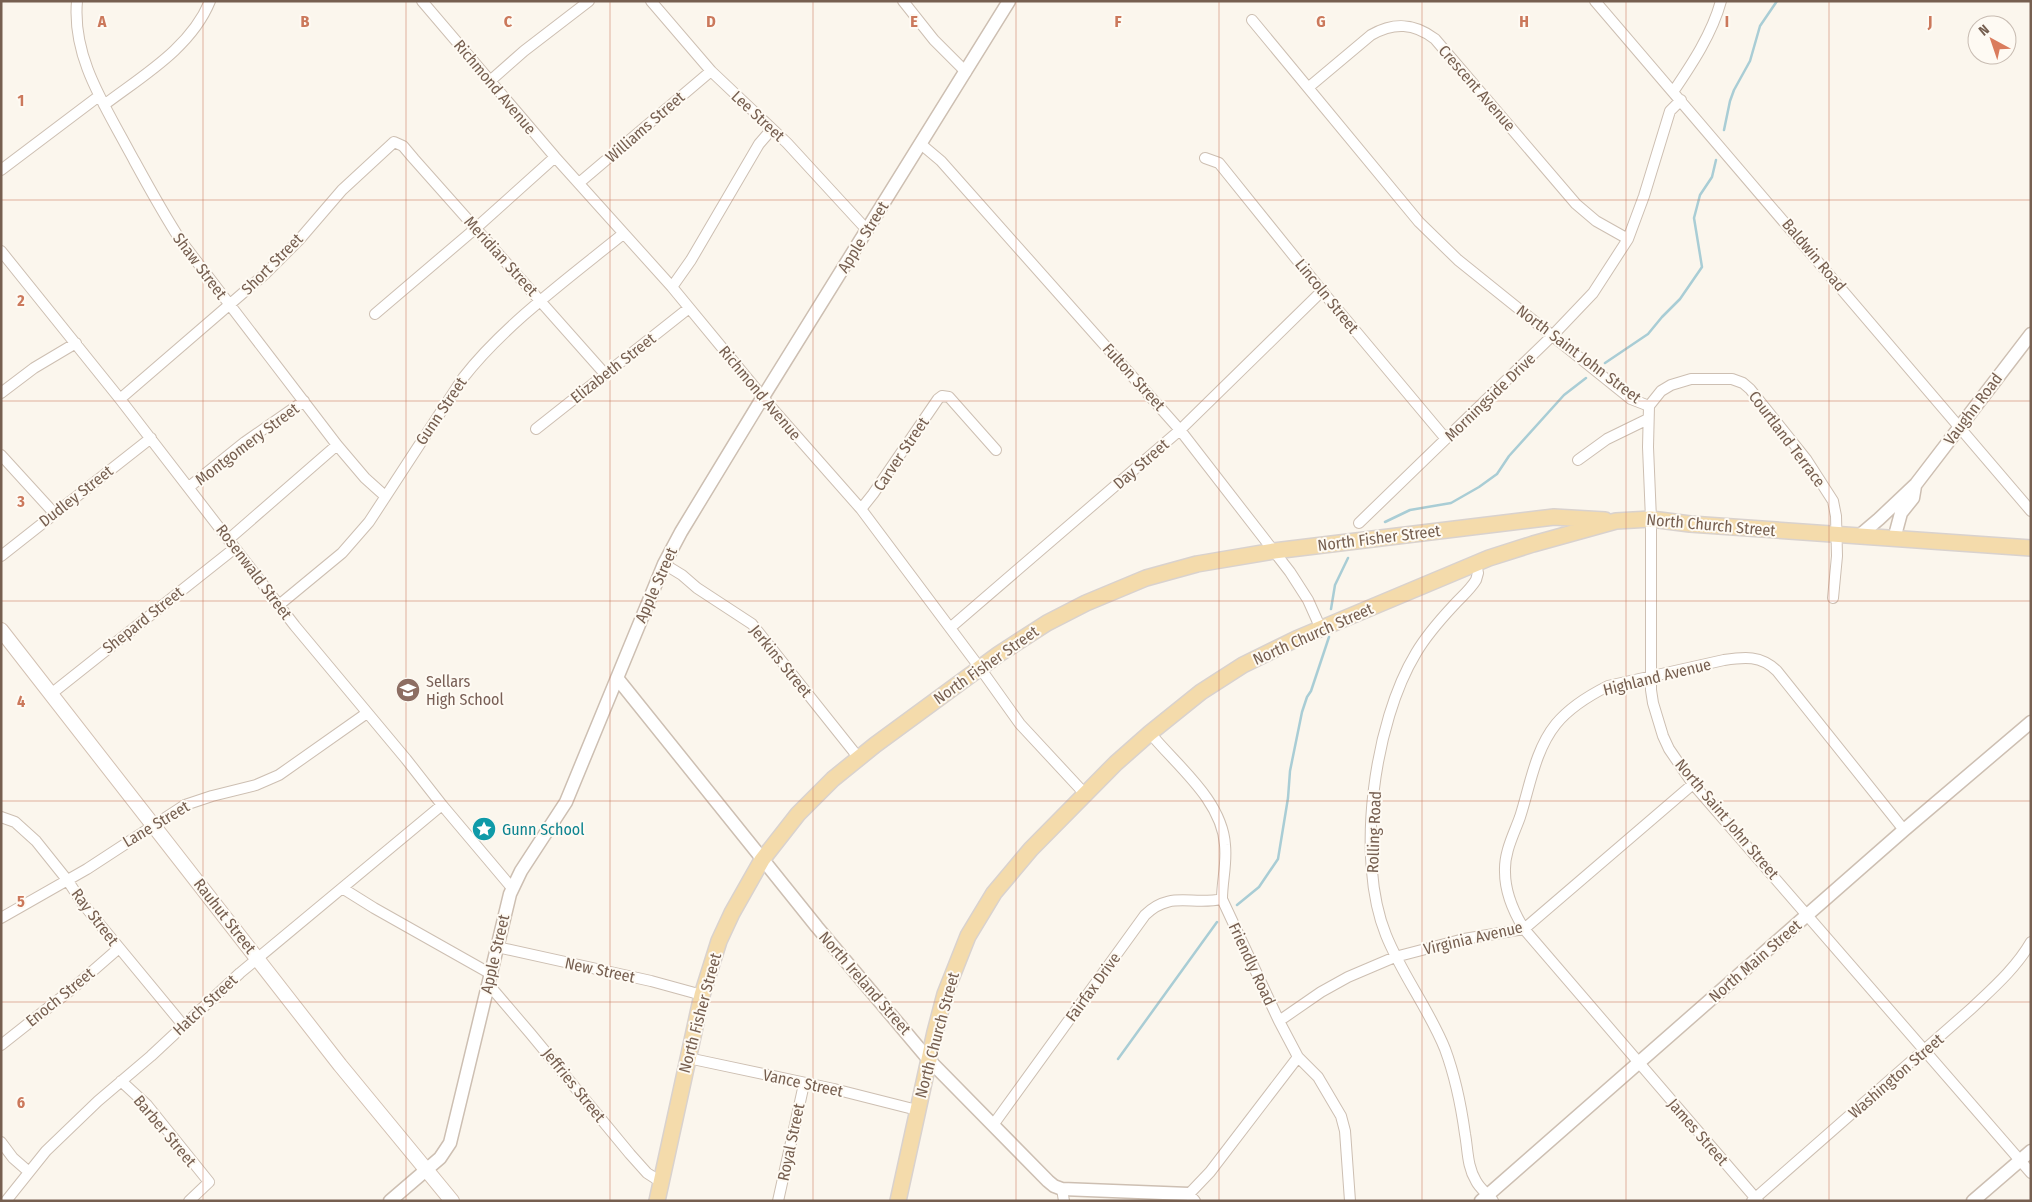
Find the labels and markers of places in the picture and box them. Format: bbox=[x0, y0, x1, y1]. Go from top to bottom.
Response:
place label: Sellars High School bbox=[426, 672, 504, 709]
school or university icon: Sellars High School bbox=[395, 677, 421, 703]
place icon: Gunn School bbox=[471, 816, 497, 842]
place label: Gunn School bbox=[502, 820, 584, 839]

